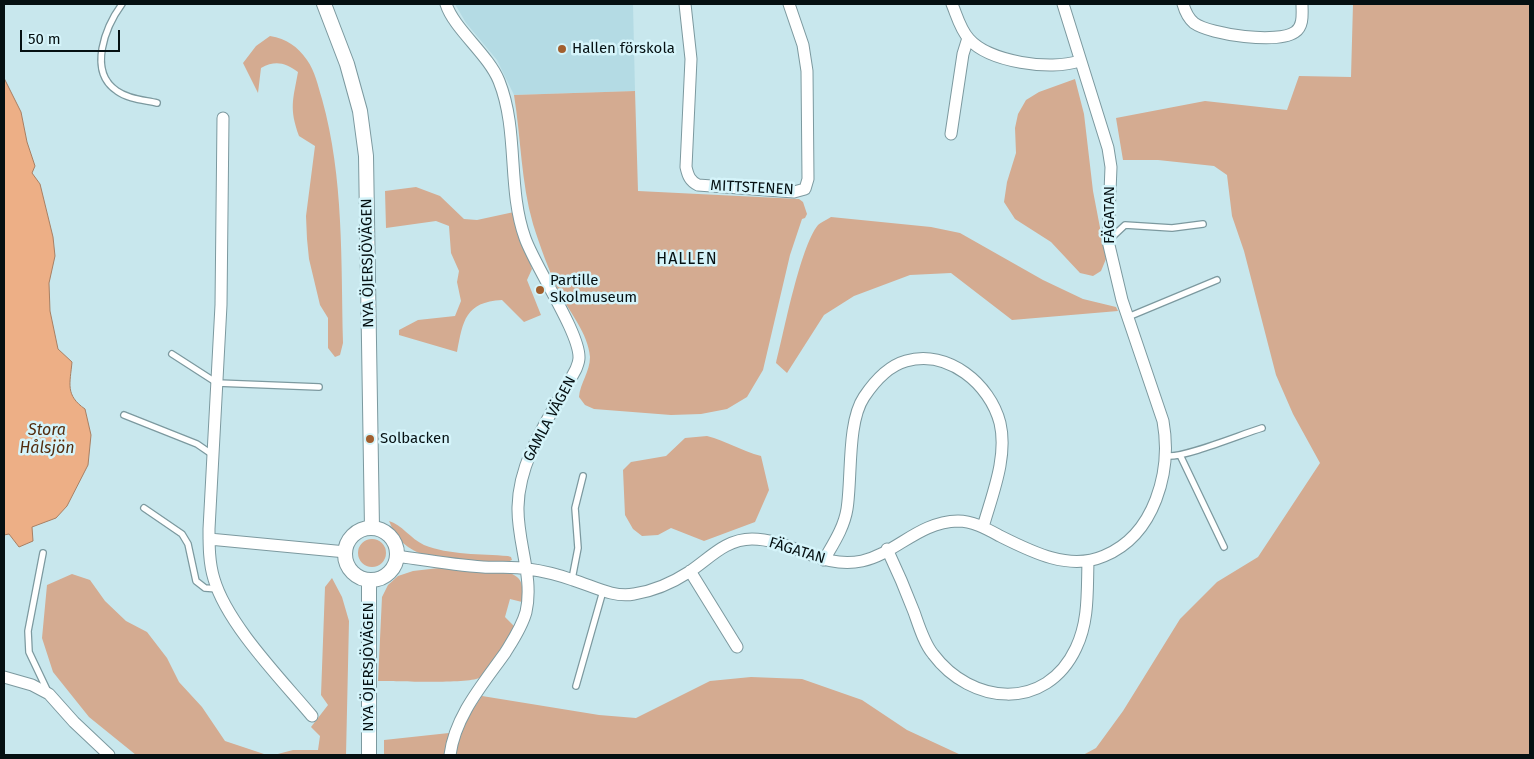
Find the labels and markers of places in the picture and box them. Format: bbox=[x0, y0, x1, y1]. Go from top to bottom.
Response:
place label: Hallen förskola bbox=[572, 40, 675, 58]
marker: Hallen förskola bbox=[556, 43, 568, 55]
place label: Partille Skolmuseum bbox=[550, 272, 637, 307]
marker: Partille Skolmuseum bbox=[534, 284, 546, 296]
place label: Solbacken bbox=[380, 430, 450, 448]
marker: Solbacken bbox=[364, 433, 376, 445]

